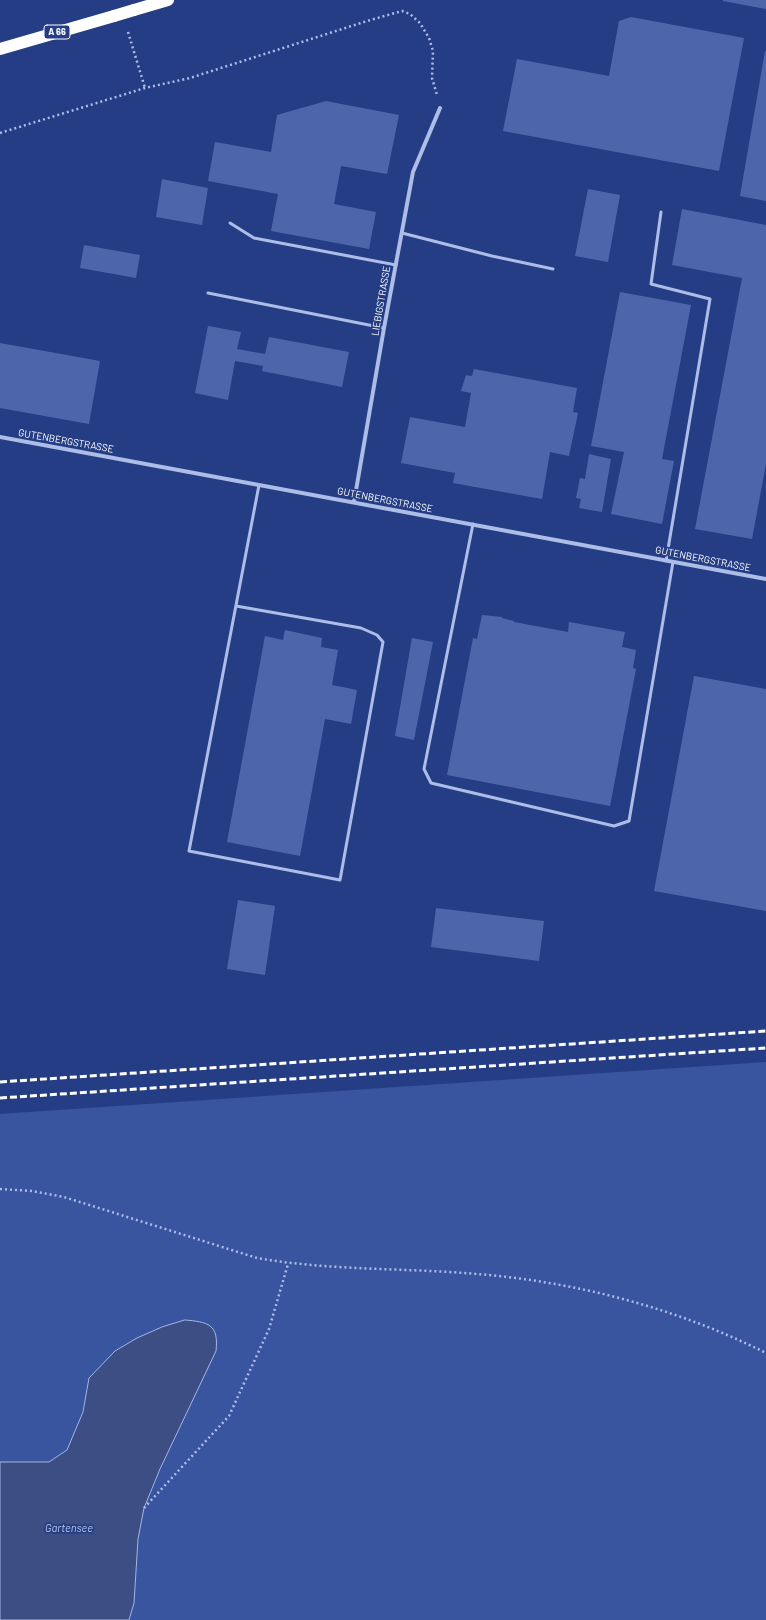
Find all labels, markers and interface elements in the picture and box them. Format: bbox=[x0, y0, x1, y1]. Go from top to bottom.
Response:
road number: A 66 bbox=[44, 25, 70, 39]
street label: LIEBIGSTRASSE bbox=[369, 265, 393, 337]
street label: GUTENBERGSTRASSE bbox=[17, 427, 115, 455]
street label: GUTENBERGSTRASSE bbox=[336, 485, 434, 515]
street label: GUTENBERGSTRASSE bbox=[654, 544, 752, 574]
water label: Gartensee bbox=[45, 1521, 93, 1535]

